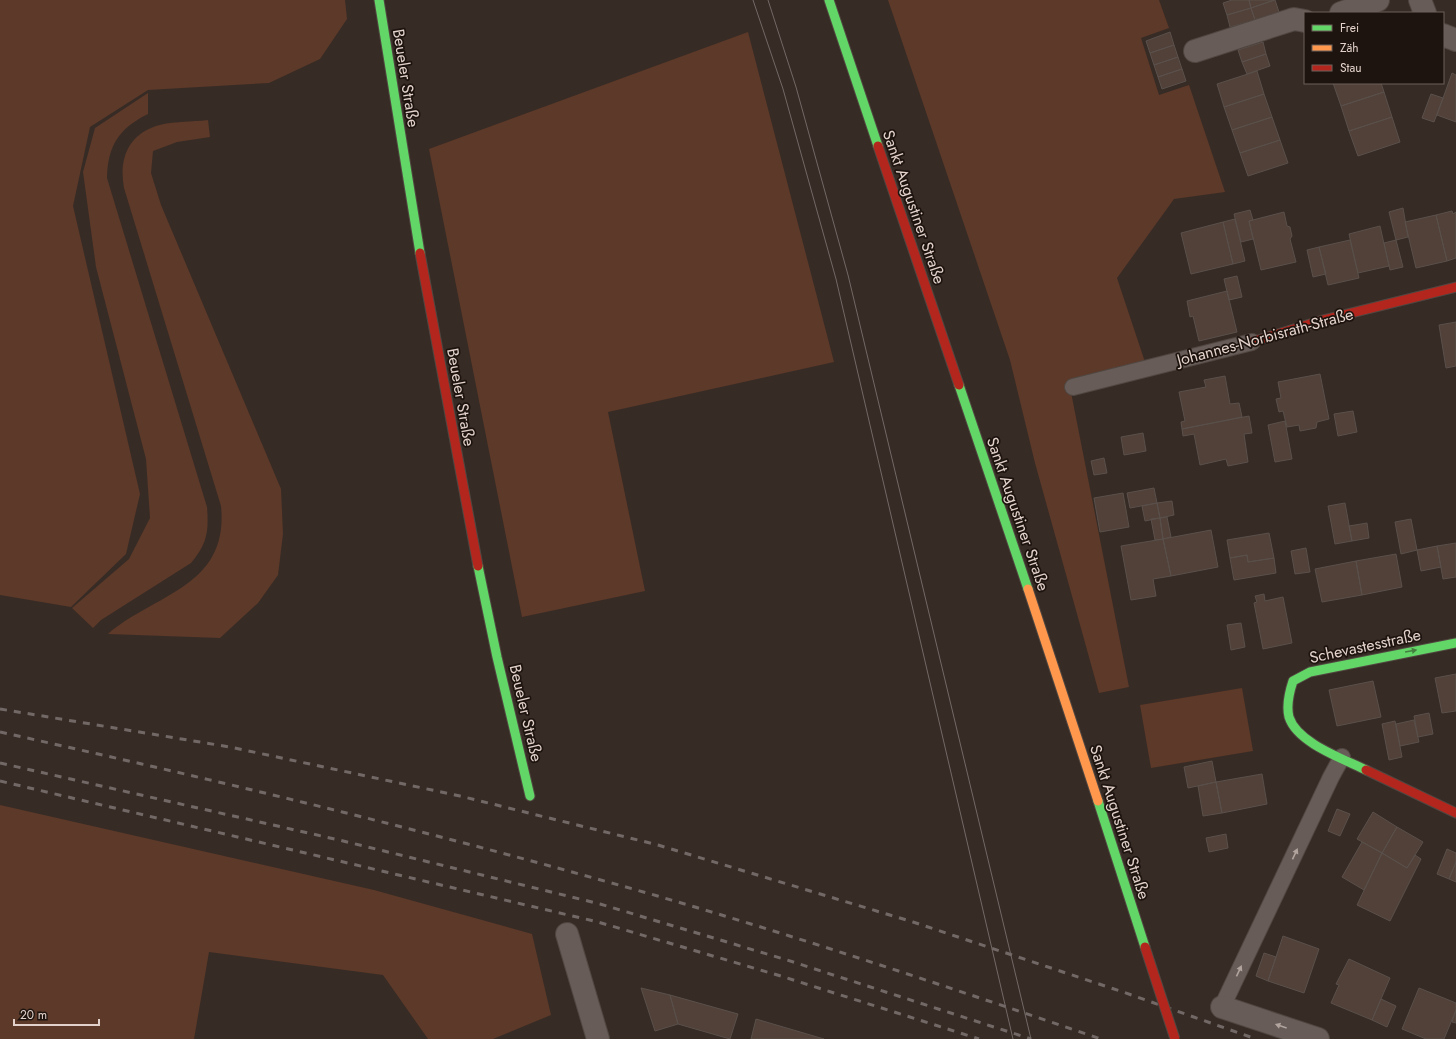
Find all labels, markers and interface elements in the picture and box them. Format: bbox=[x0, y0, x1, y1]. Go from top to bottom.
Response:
legend bbox=[1304, 12, 1444, 84]
text: Frei bbox=[1340, 19, 1359, 37]
street label: Beueler Straße bbox=[387, 27, 425, 129]
text: Zäh bbox=[1340, 39, 1359, 57]
text: Stau bbox=[1340, 59, 1362, 77]
street label: Sankt Augustiner Straße bbox=[877, 127, 951, 287]
street label: Johannes-Norbisrath-Straße bbox=[1172, 302, 1356, 372]
street label: Beueler Straße bbox=[441, 346, 481, 448]
street label: Sankt Augustiner Straße bbox=[981, 434, 1055, 594]
street label: Schevastesstraße bbox=[1307, 623, 1423, 669]
one-way arrow bbox=[1405, 648, 1417, 654]
street label: Beueler Straße bbox=[504, 662, 548, 764]
street label: Sankt Augustiner Straße bbox=[1084, 742, 1156, 902]
one-way arrow bbox=[1292, 848, 1298, 859]
one-way arrow bbox=[1236, 966, 1242, 977]
scale bar bbox=[14, 1001, 99, 1027]
text: 20 m bbox=[20, 1006, 47, 1024]
one-way arrow bbox=[1275, 1023, 1287, 1029]

